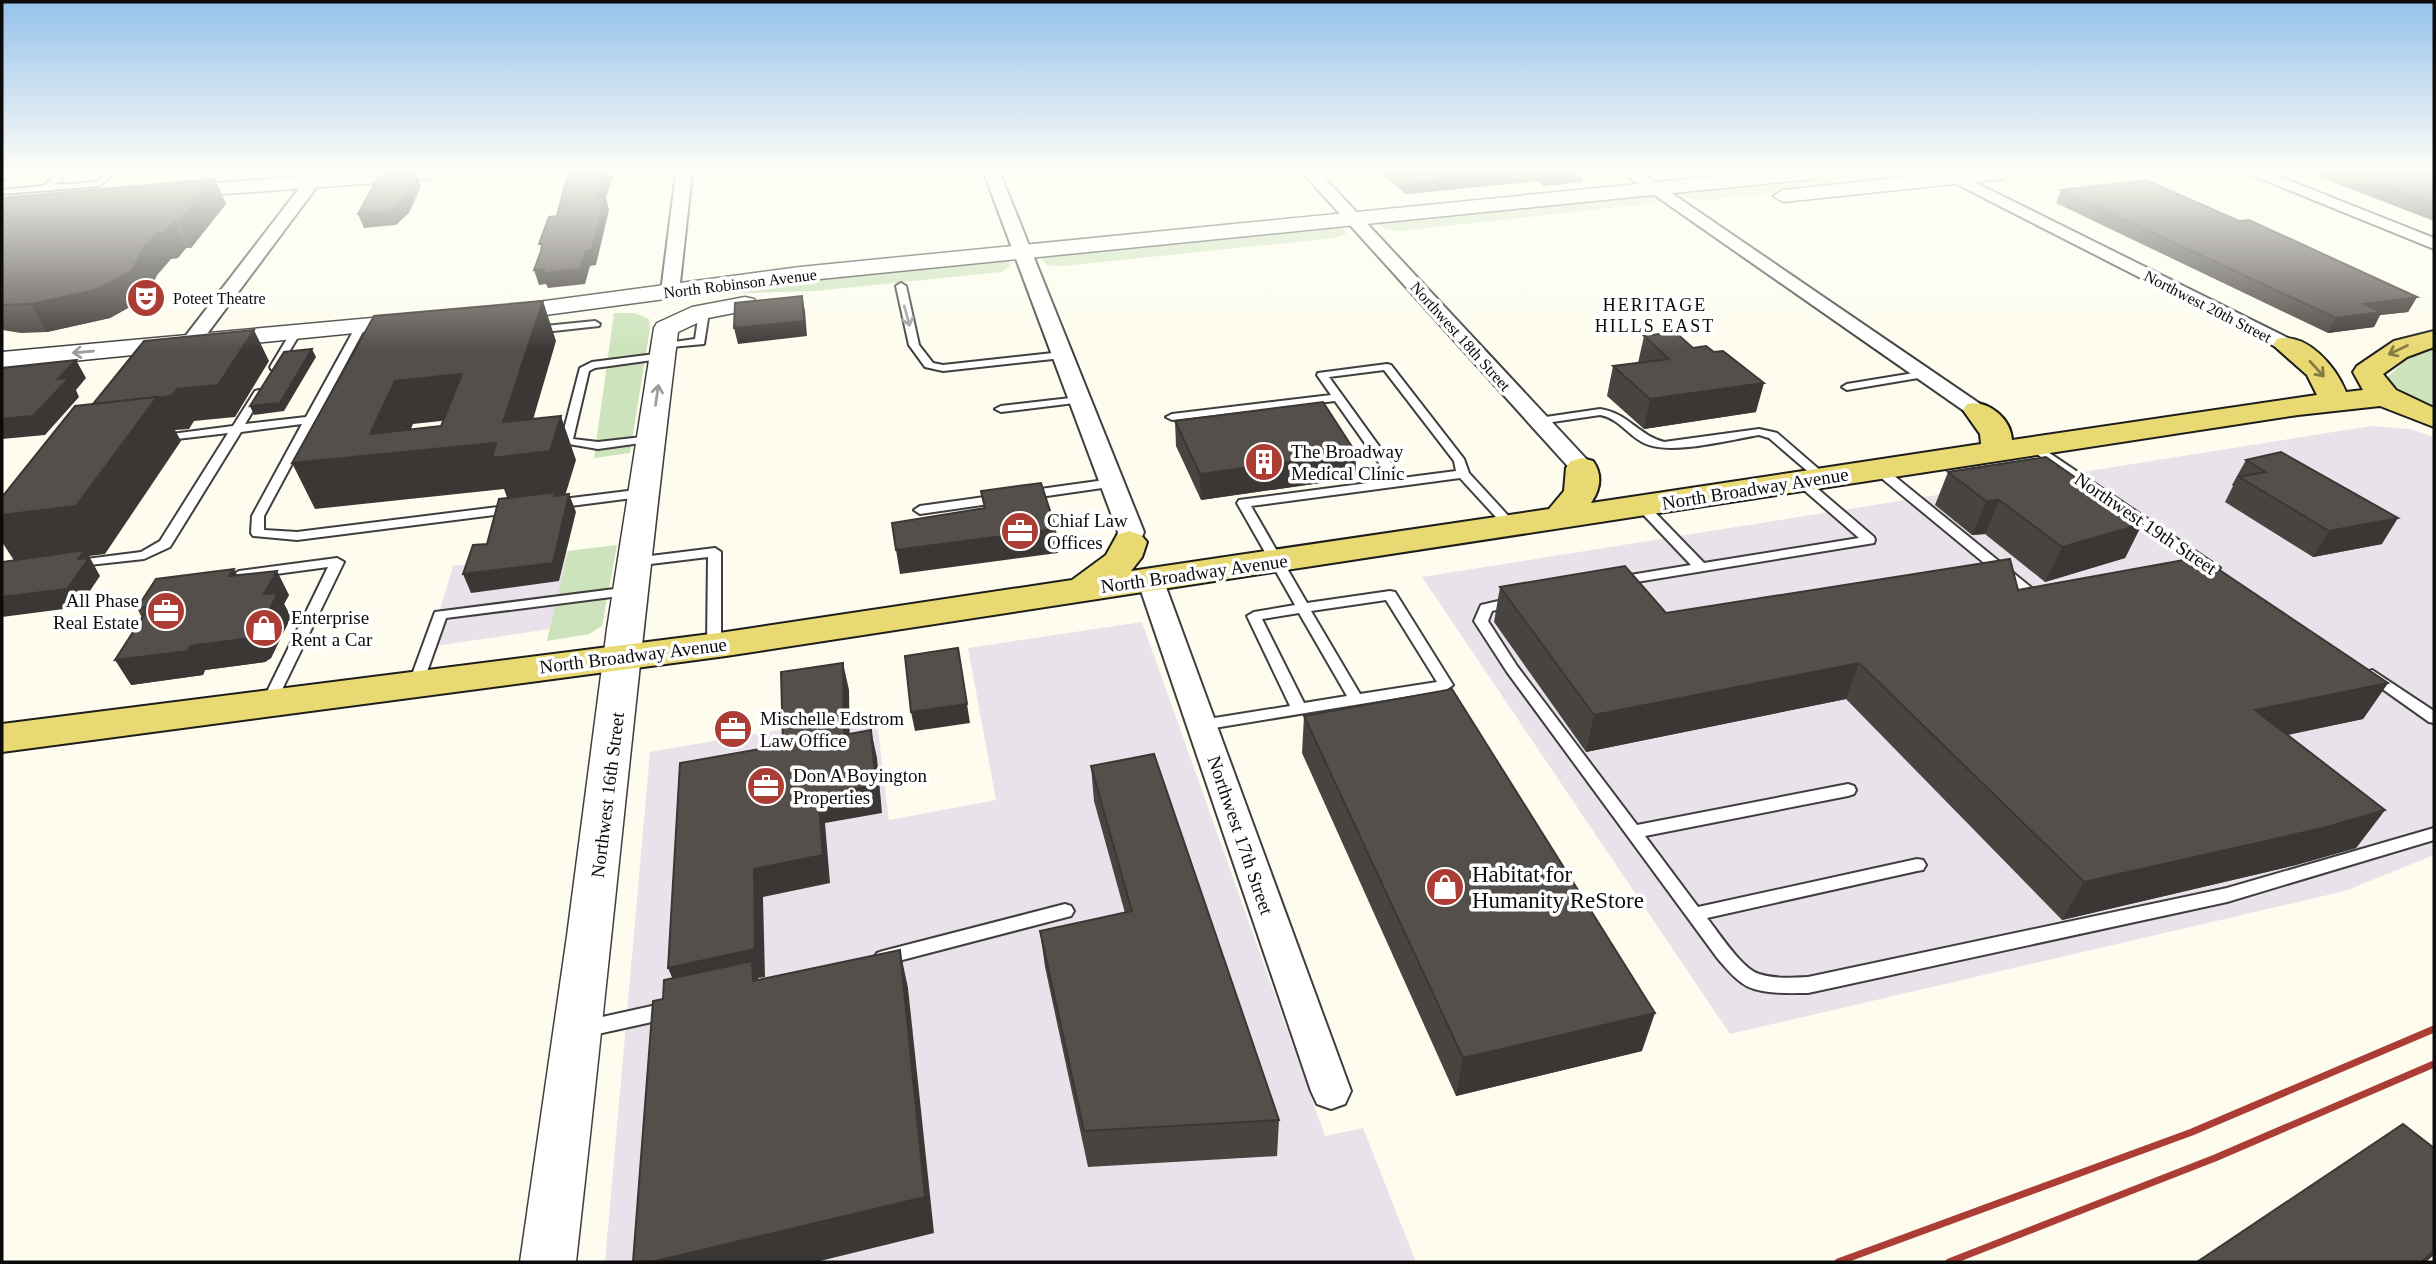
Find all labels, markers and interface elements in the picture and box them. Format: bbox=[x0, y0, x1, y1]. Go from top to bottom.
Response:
street label: North Robinson Avenue bbox=[662, 266, 818, 301]
street label: Northwest 20th Street bbox=[2141, 267, 2275, 346]
theatre icon: Poteet Theatre bbox=[125, 277, 167, 319]
street label: Northwest 18th Street bbox=[1407, 278, 1514, 395]
place label: Poteet Theatre bbox=[173, 290, 266, 307]
district label: HERITAGE HILLS EAST bbox=[1595, 295, 1715, 336]
one-way arrow bbox=[901, 304, 914, 327]
one-way arrow bbox=[2388, 343, 2408, 357]
one-way arrow bbox=[72, 346, 94, 359]
one-way arrow bbox=[2309, 360, 2325, 378]
one-way arrow bbox=[651, 384, 664, 407]
building icon: The Broadway Medical Clinic bbox=[1243, 441, 1285, 483]
place label: The Broadway Medical Clinic bbox=[1291, 441, 1404, 484]
street label: North Broadway Avenue bbox=[1660, 463, 1850, 514]
street label: Northwest 19th Street bbox=[2071, 468, 2221, 579]
office icon: Chiaf Law Offices bbox=[999, 510, 1041, 552]
place label: Chiaf Law Offices bbox=[1047, 510, 1128, 553]
street label: North Broadway Avenue bbox=[1099, 550, 1289, 597]
place label: All Phase Real Estate bbox=[53, 590, 139, 633]
office icon: All Phase Real Estate bbox=[145, 590, 187, 632]
shop icon: Enterprise Rent a Car bbox=[243, 607, 285, 649]
place label: Enterprise Rent a Car bbox=[291, 607, 373, 650]
street label: North Broadway Avenue bbox=[538, 634, 728, 677]
office icon: Mischelle Edstrom Law Office bbox=[712, 708, 754, 750]
place label: Mischelle Edstrom Law Office bbox=[760, 708, 904, 751]
street label: Northwest 16th Street bbox=[587, 710, 628, 879]
street label: Northwest 17th Street bbox=[1203, 753, 1278, 918]
office icon: Don A Boyington Properties bbox=[745, 765, 787, 807]
place label: Don A Boyington Properties bbox=[793, 765, 928, 808]
place label: Habitat for Humanity ReStore bbox=[1472, 862, 1644, 913]
shop icon: Habitat for Humanity ReStore bbox=[1424, 866, 1466, 908]

